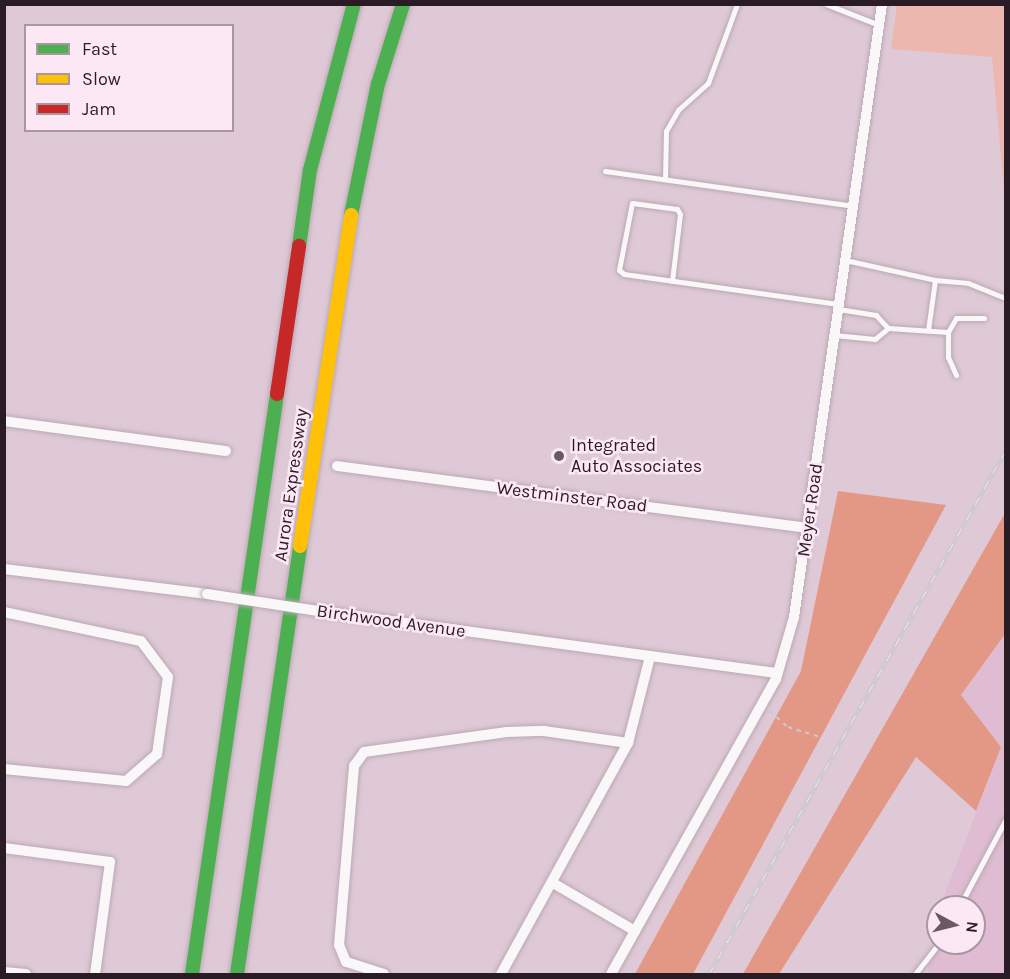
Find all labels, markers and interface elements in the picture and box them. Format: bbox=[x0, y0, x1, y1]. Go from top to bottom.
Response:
legend bbox=[24, 24, 234, 132]
text: Fast bbox=[82, 38, 117, 60]
text: Slow bbox=[82, 68, 121, 90]
text: Jam bbox=[82, 98, 116, 120]
street label: Aurora Expressway bbox=[270, 407, 312, 563]
place label: Integrated Auto Associates bbox=[571, 435, 702, 478]
marker: Integrated Auto Associates bbox=[552, 449, 566, 463]
street label: Meyer Road bbox=[793, 462, 827, 558]
street label: Westminster Road bbox=[495, 477, 649, 517]
street label: Birchwood Avenue bbox=[315, 600, 467, 642]
north arrow bbox=[926, 895, 986, 955]
text: N bbox=[962, 920, 983, 934]

